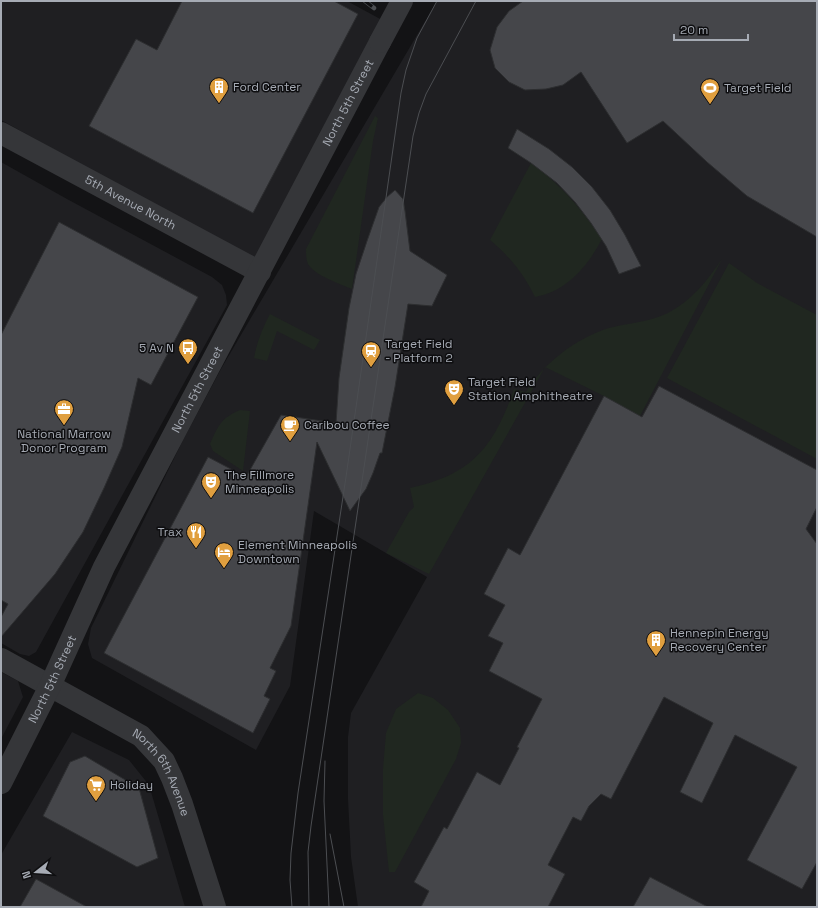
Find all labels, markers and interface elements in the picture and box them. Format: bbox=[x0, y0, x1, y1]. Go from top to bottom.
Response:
scale bar bbox=[674, 16, 748, 42]
text: 20 m bbox=[680, 22, 708, 38]
street label: North 5th Street bbox=[319, 56, 378, 149]
building icon: Ford Center bbox=[208, 76, 230, 104]
sports icon: Target Field bbox=[699, 77, 721, 105]
place label: Ford Center bbox=[233, 79, 301, 95]
place label: Target Field bbox=[724, 80, 792, 96]
street label: 5th Avenue North bbox=[82, 171, 179, 234]
place label: Target Field - Platform 2 bbox=[385, 336, 453, 366]
bus stop icon: 5 Av N bbox=[177, 337, 199, 365]
place label: 5 Av N bbox=[139, 340, 174, 356]
station icon: Target Field - Platform 2 bbox=[360, 340, 382, 368]
street label: North 5th Street bbox=[168, 343, 227, 436]
place label: Target Field Station Amphitheatre bbox=[468, 374, 593, 404]
theatre icon: Target Field Station Amphitheatre bbox=[443, 378, 465, 406]
office icon: National Marrow Donor Program bbox=[53, 398, 75, 426]
cafe icon: Caribou Coffee bbox=[279, 414, 301, 442]
place label: Caribou Coffee bbox=[304, 417, 390, 433]
place label: National Marrow Donor Program bbox=[17, 426, 111, 456]
place label: The Fillmore Minneapolis bbox=[225, 467, 294, 497]
theatre icon: The Fillmore Minneapolis bbox=[200, 471, 222, 499]
restaurant icon: Trax bbox=[185, 521, 207, 549]
place label: Trax bbox=[158, 524, 182, 540]
place label: Element Minneapolis Downtown bbox=[238, 537, 357, 567]
hotel icon: Element Minneapolis Downtown bbox=[213, 541, 235, 569]
place label: Hennepin Energy Recovery Center bbox=[670, 625, 768, 655]
building icon: Hennepin Energy Recovery Center bbox=[645, 629, 667, 657]
street label: North 5th Street bbox=[25, 632, 80, 726]
street label: North 6th Avenue bbox=[130, 725, 193, 818]
supermarket icon: Holiday bbox=[85, 774, 107, 802]
place label: Holiday bbox=[110, 777, 153, 793]
north arrow bbox=[16, 852, 56, 892]
text: N bbox=[19, 869, 34, 880]

